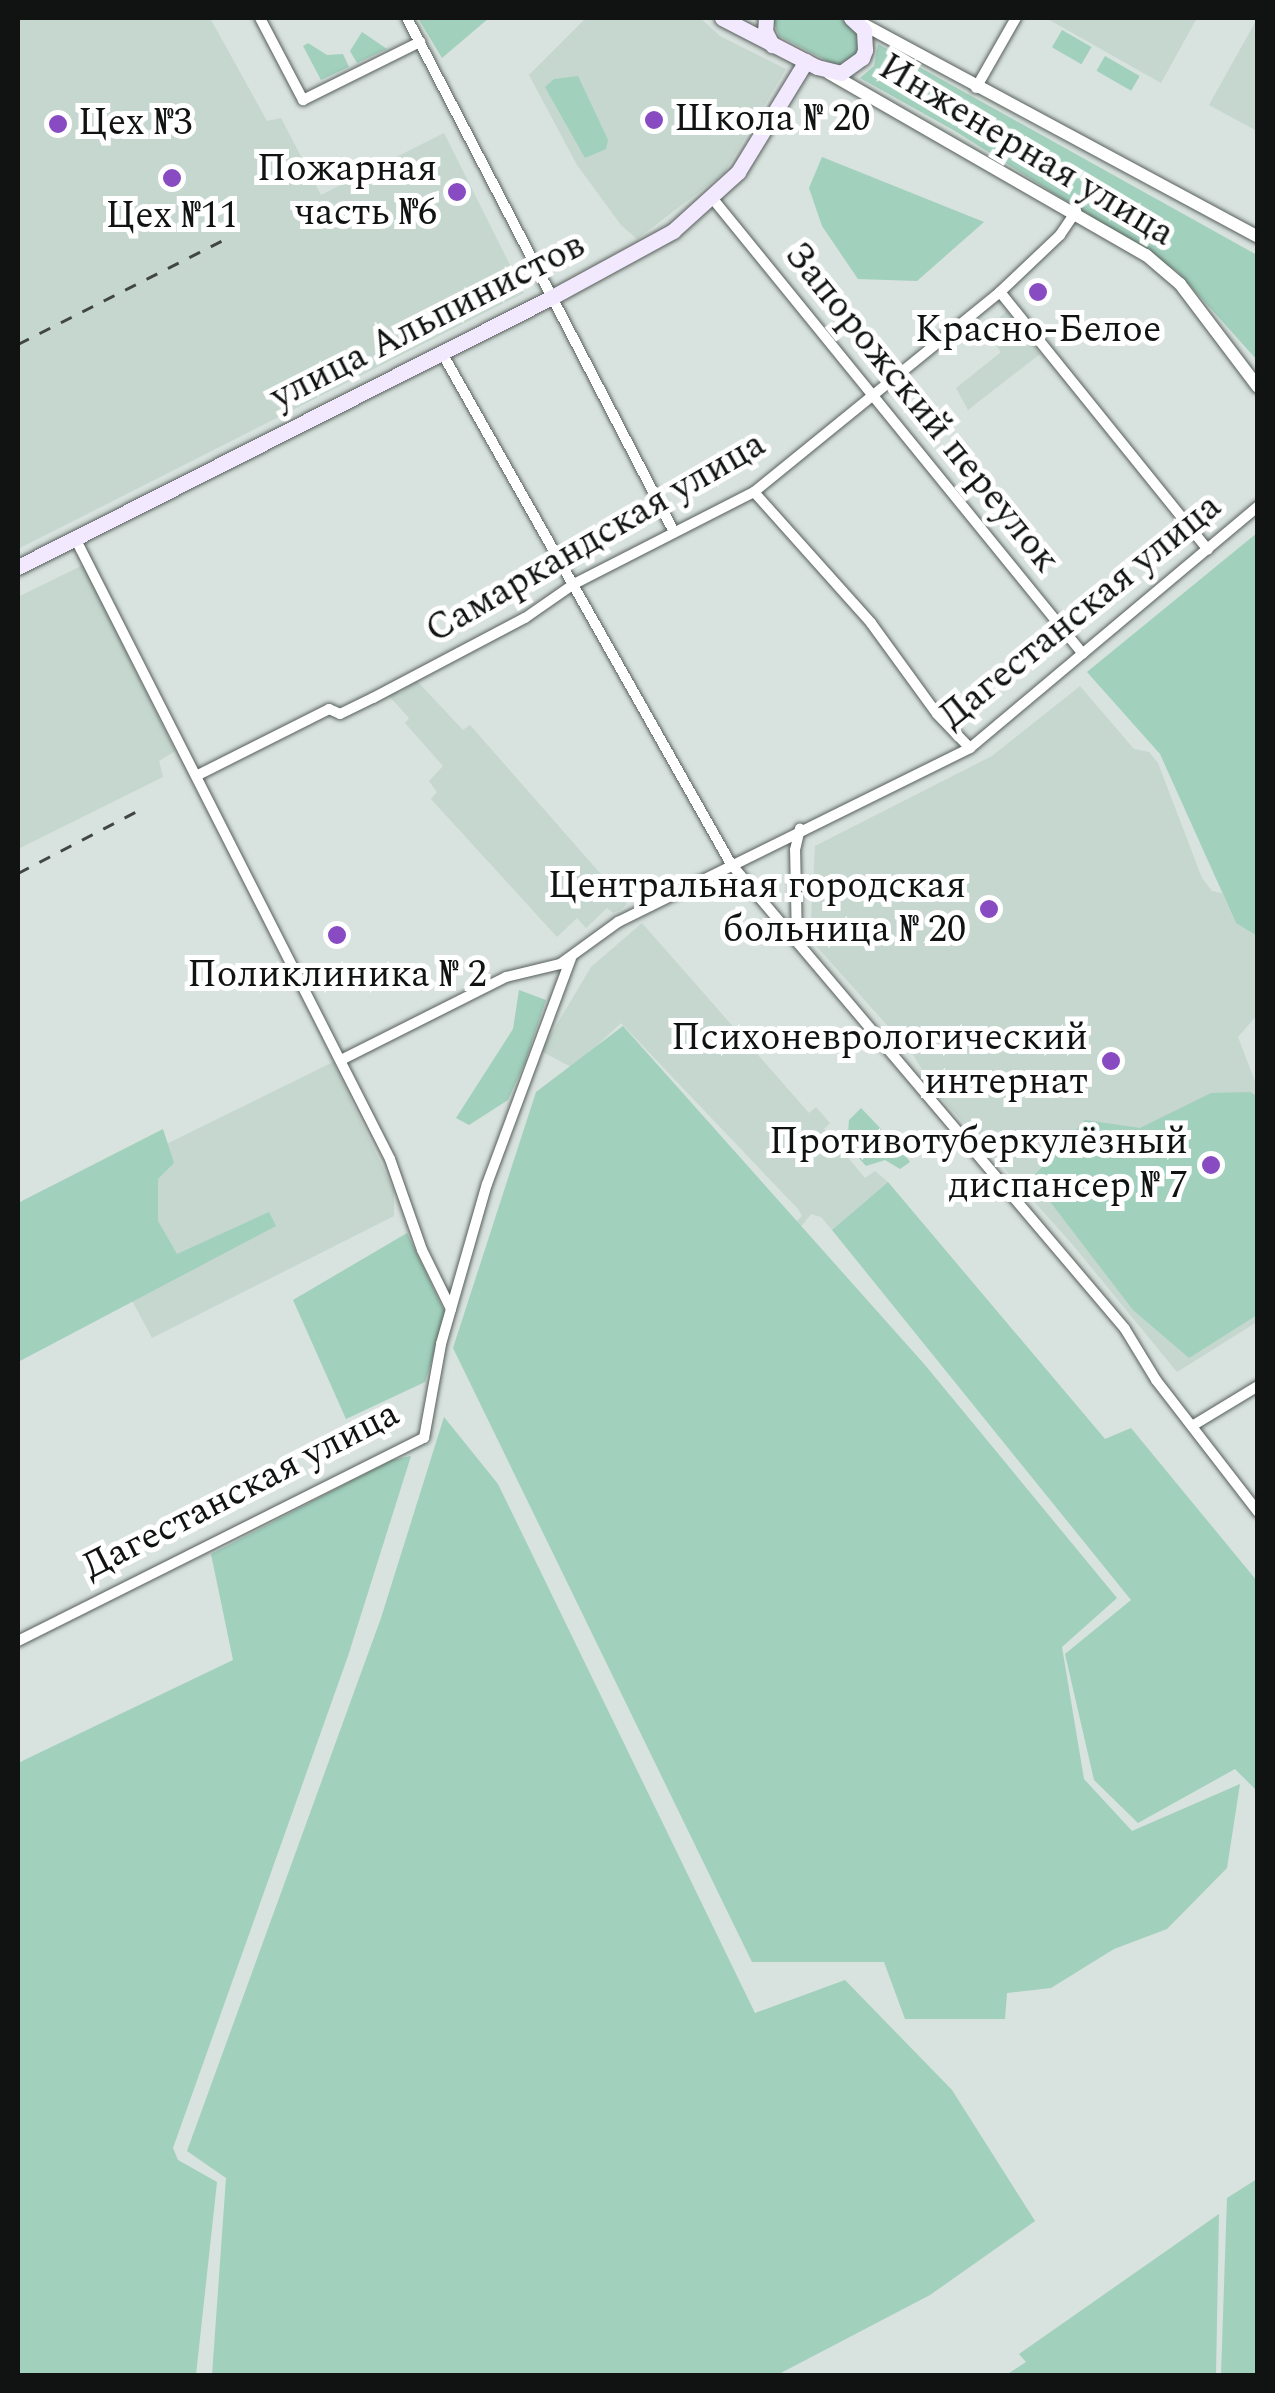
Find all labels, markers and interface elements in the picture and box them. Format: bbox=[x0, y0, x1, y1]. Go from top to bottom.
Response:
street label: Инженерная улица bbox=[870, 45, 1182, 257]
place label: Школа № 20 bbox=[674, 97, 870, 143]
place label: Цех №3 bbox=[78, 101, 192, 147]
marker: Школа № 20 bbox=[643, 109, 665, 131]
marker: Цех №3 bbox=[47, 113, 69, 135]
place label: Пожарная часть №6 bbox=[257, 147, 437, 236]
marker: Цех №11 bbox=[161, 167, 183, 189]
marker: Пожарная часть №6 bbox=[446, 181, 468, 203]
place label: Цех №11 bbox=[105, 194, 239, 240]
street label: улица Альпинистов bbox=[263, 223, 593, 421]
street label: Запорожский переулок bbox=[774, 233, 1068, 583]
marker: Красно-Белое bbox=[1027, 281, 1049, 303]
place label: Красно-Белое bbox=[915, 308, 1161, 354]
street label: Самаркандская улица bbox=[418, 422, 774, 654]
street label: Дагестанская улица bbox=[931, 484, 1231, 740]
place label: Центральная городская больница № 20 bbox=[548, 864, 966, 954]
marker: Центральная городская больница № 20 bbox=[976, 896, 1002, 922]
marker: Поликлиника № 2 bbox=[324, 922, 350, 948]
place label: Поликлиника № 2 bbox=[187, 953, 487, 999]
place label: Психоневрологический интернат bbox=[671, 1016, 1088, 1106]
marker: Психоневрологический интернат bbox=[1098, 1048, 1124, 1074]
place label: Противотуберкулёзный диспансер № 7 bbox=[769, 1120, 1188, 1210]
marker: Противотуберкулёзный диспансер № 7 bbox=[1198, 1152, 1224, 1178]
street label: Дагестанская улица bbox=[75, 1391, 407, 1591]

